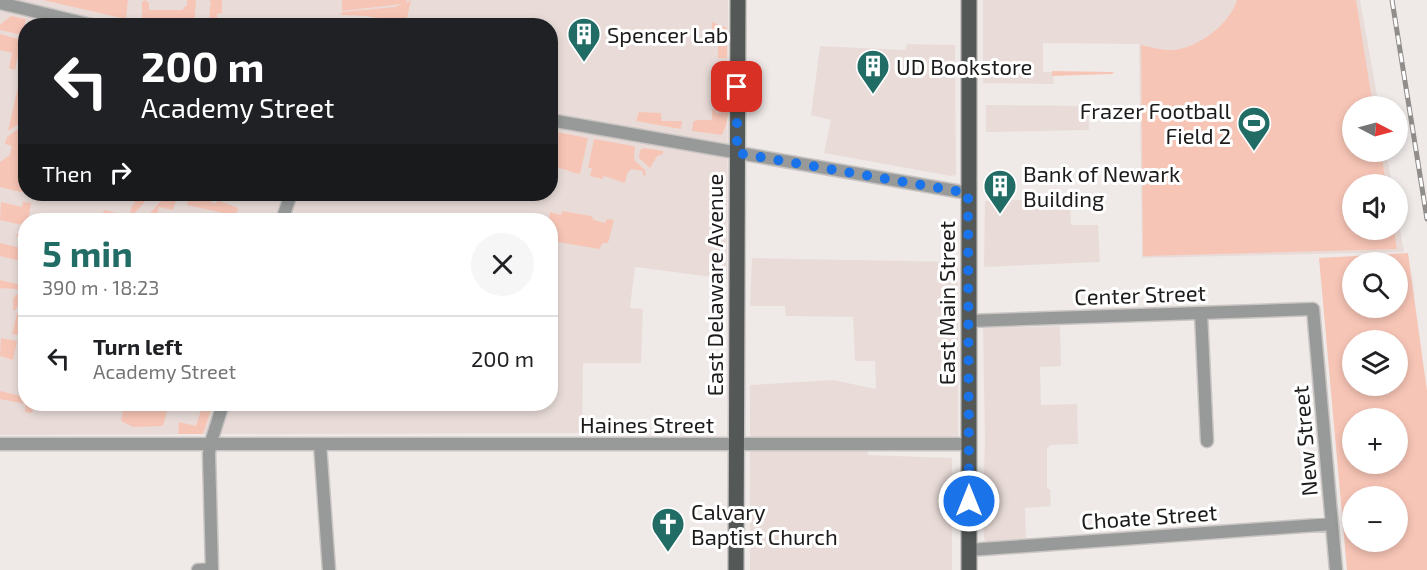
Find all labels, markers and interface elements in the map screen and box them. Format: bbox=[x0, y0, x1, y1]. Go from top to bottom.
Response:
building icon: Spencer Lab bbox=[566, 16, 602, 63]
place label: Spencer Lab bbox=[607, 21, 728, 47]
text: 200 m bbox=[141, 40, 264, 90]
icon: left bbox=[42, 42, 120, 120]
building icon: UD Bookstore bbox=[855, 48, 891, 95]
place label: UD Bookstore bbox=[896, 53, 1032, 79]
pin bbox=[711, 61, 762, 112]
icon: arrive bbox=[720, 70, 753, 103]
text: Academy Street bbox=[141, 91, 334, 123]
north arrow bbox=[1342, 96, 1408, 162]
map controls bbox=[1342, 96, 1408, 552]
place label: Frazer Football Field 2 bbox=[1080, 97, 1231, 148]
sports icon: Frazer Football Field 2 bbox=[1236, 105, 1272, 152]
icon: right bbox=[104, 156, 137, 189]
text: Then bbox=[42, 160, 92, 186]
place label: Bank of Newark Building bbox=[1023, 160, 1180, 211]
building icon: Bank of Newark Building bbox=[982, 168, 1018, 215]
street label: East Delaware Avenue bbox=[701, 174, 727, 396]
button: sound bbox=[1342, 174, 1408, 240]
street label: East Main Street bbox=[933, 221, 959, 385]
text: 5 min bbox=[42, 231, 133, 274]
button: close bbox=[471, 233, 534, 296]
button: search bbox=[1342, 252, 1408, 318]
text: 390 m · 18:23 bbox=[42, 275, 159, 299]
street label: Center Street bbox=[1074, 279, 1206, 309]
button: layers bbox=[1342, 330, 1408, 396]
text: Turn left bbox=[93, 333, 182, 359]
icon: left bbox=[42, 342, 75, 375]
text: 200 m bbox=[471, 345, 534, 371]
text: Academy Street bbox=[93, 359, 236, 383]
street label: New Street bbox=[1286, 385, 1322, 497]
button: + bbox=[1342, 408, 1408, 474]
street label: Haines Street bbox=[580, 411, 714, 437]
position arrow bbox=[937, 469, 1001, 533]
button: − bbox=[1342, 486, 1408, 552]
place label: Calvary Baptist Church bbox=[691, 498, 838, 549]
street label: Choate Street bbox=[1080, 498, 1218, 534]
church icon: Calvary Baptist Church bbox=[650, 506, 686, 553]

